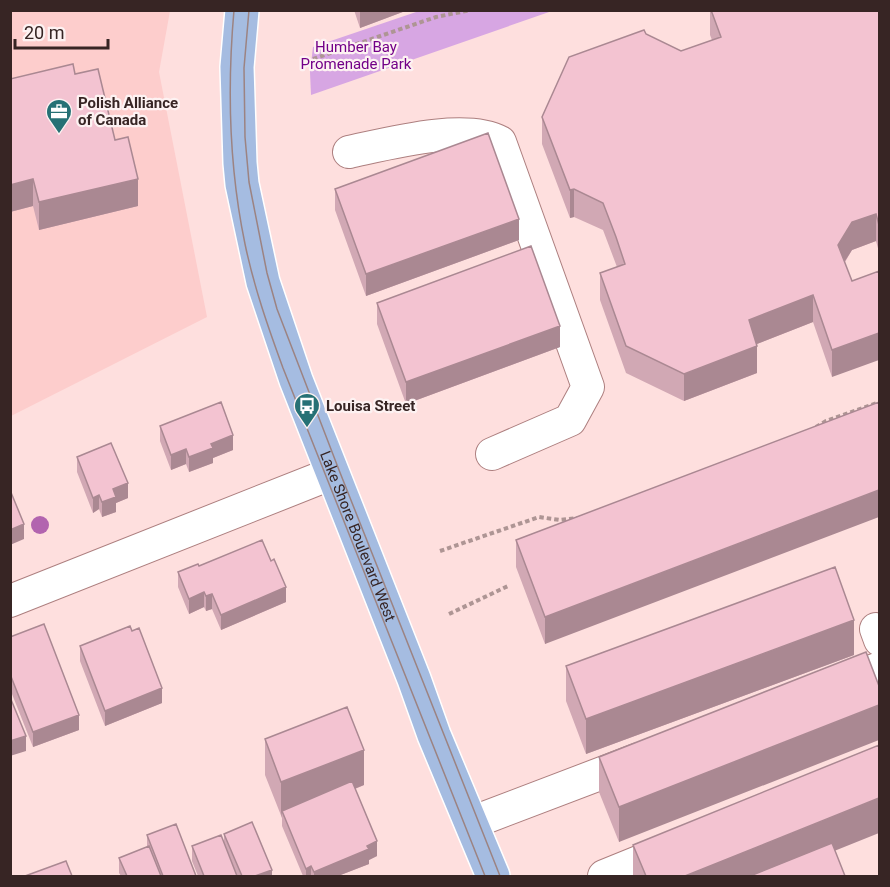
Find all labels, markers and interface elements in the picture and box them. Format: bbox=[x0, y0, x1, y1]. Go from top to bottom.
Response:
scale bar bbox=[15, 12, 108, 50]
text: 20 m bbox=[24, 22, 64, 43]
park label: Humber Bay Promenade Park bbox=[301, 38, 412, 73]
place label: Polish Alliance of Canada bbox=[78, 94, 178, 129]
office icon: Polish Alliance of Canada bbox=[44, 97, 74, 135]
bus stop icon: Louisa Street bbox=[292, 391, 322, 429]
place label: Louisa Street bbox=[326, 397, 415, 415]
street label: Lake Shore Boulevard West bbox=[316, 448, 399, 624]

